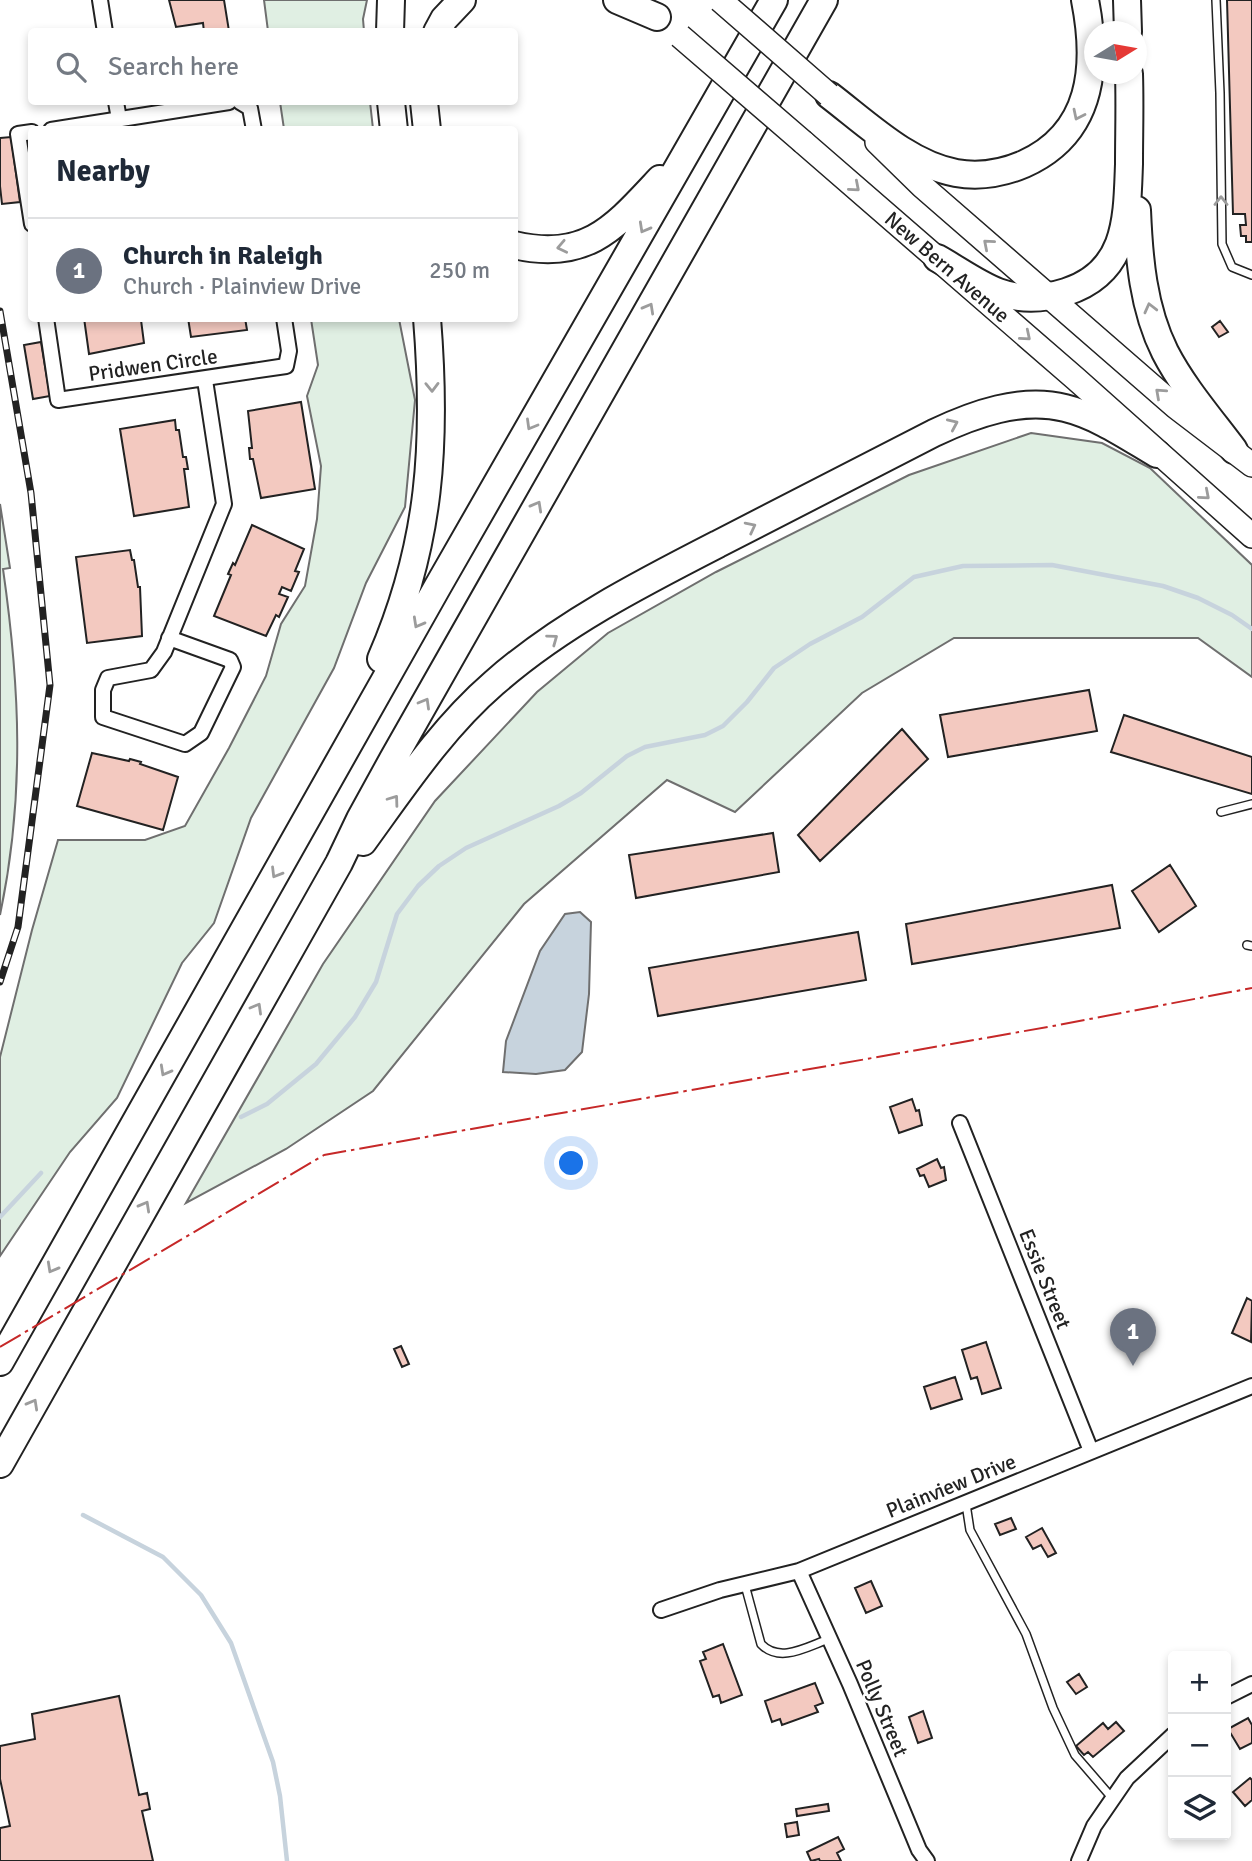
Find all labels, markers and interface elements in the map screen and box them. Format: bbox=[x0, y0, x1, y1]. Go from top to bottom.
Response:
north arrow bbox=[1084, 21, 1147, 84]
search box bbox=[28, 28, 518, 105]
icon: search bbox=[52, 48, 90, 86]
text: Search here bbox=[108, 51, 239, 83]
one-way arrow bbox=[1072, 108, 1086, 120]
text: Nearby bbox=[56, 153, 150, 190]
one-way arrow bbox=[846, 179, 859, 191]
one-way arrow bbox=[1213, 196, 1229, 206]
street label: New Bern Avenue bbox=[879, 206, 1015, 329]
one-way arrow bbox=[639, 221, 652, 233]
one-way arrow bbox=[556, 239, 568, 254]
text: Church in Raleigh bbox=[123, 240, 323, 272]
one-way arrow bbox=[984, 240, 997, 252]
text: 1 bbox=[73, 256, 85, 285]
text: 250 m bbox=[429, 256, 490, 285]
text: Church · Plainview Drive bbox=[123, 272, 361, 301]
one-way arrow bbox=[641, 302, 654, 315]
one-way arrow bbox=[1144, 302, 1158, 314]
one-way arrow bbox=[1018, 328, 1031, 341]
street label: Pridwen Circle bbox=[87, 343, 219, 387]
one-way arrow bbox=[424, 382, 440, 392]
one-way arrow bbox=[1155, 389, 1168, 401]
one-way arrow bbox=[526, 418, 539, 431]
one-way arrow bbox=[946, 418, 958, 432]
one-way arrow bbox=[1196, 487, 1209, 499]
one-way arrow bbox=[529, 500, 542, 513]
one-way arrow bbox=[743, 522, 756, 536]
one-way arrow bbox=[413, 615, 426, 628]
one-way arrow bbox=[545, 634, 557, 647]
one-way arrow bbox=[417, 698, 430, 711]
one-way arrow bbox=[386, 795, 398, 807]
one-way arrow bbox=[272, 865, 285, 878]
one-way arrow bbox=[249, 1002, 262, 1015]
one-way arrow bbox=[160, 1063, 173, 1076]
your location bbox=[554, 1146, 588, 1180]
one-way arrow bbox=[137, 1200, 150, 1213]
street label: Essie Street bbox=[1013, 1225, 1077, 1333]
one-way arrow bbox=[47, 1261, 60, 1274]
pin: 1 bbox=[1110, 1308, 1156, 1366]
one-way arrow bbox=[25, 1399, 38, 1411]
street label: Plainview Drive bbox=[882, 1448, 1020, 1524]
map controls bbox=[1168, 1651, 1231, 1840]
button: + bbox=[1168, 1651, 1231, 1714]
street label: Polly Street bbox=[850, 1655, 914, 1761]
button: − bbox=[1168, 1714, 1231, 1777]
button: layers bbox=[1168, 1777, 1231, 1840]

